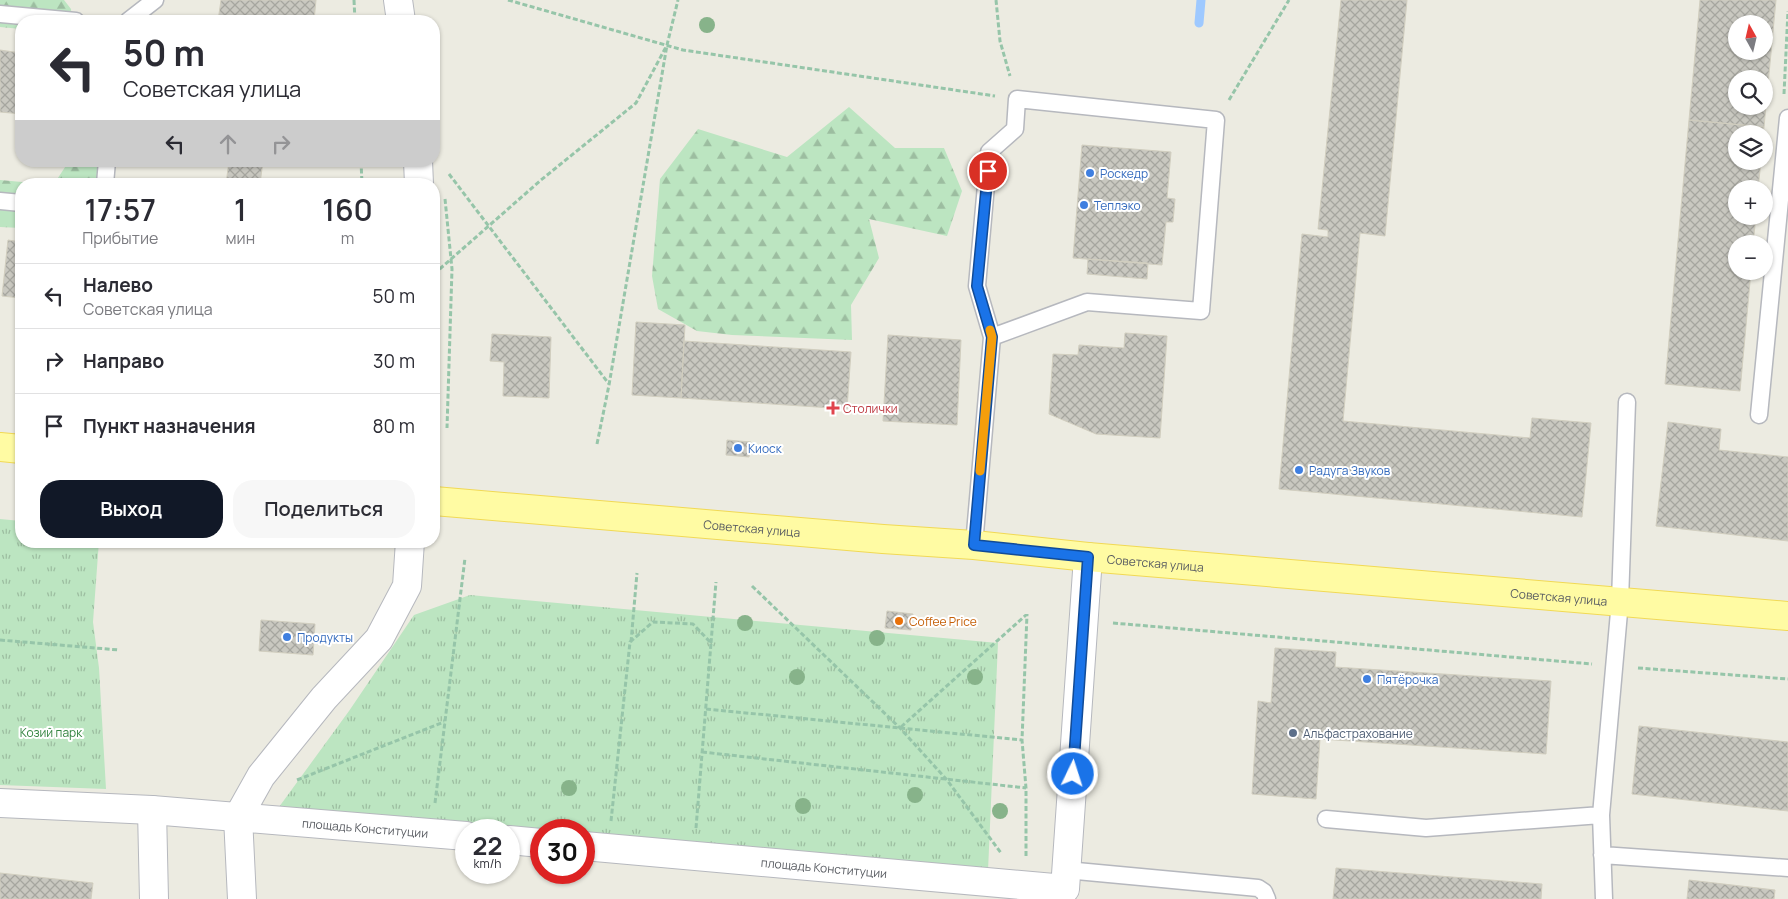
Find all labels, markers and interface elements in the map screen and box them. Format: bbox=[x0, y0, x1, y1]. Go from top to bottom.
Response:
north arrow bbox=[1728, 15, 1772, 60]
map controls bbox=[1728, 15, 1773, 280]
text: 50 m bbox=[123, 29, 205, 77]
icon: left bbox=[40, 35, 105, 100]
button: search bbox=[1728, 70, 1773, 115]
text: Советская улица bbox=[123, 74, 301, 104]
button: layers bbox=[1728, 125, 1773, 170]
icon: left bbox=[161, 130, 189, 158]
icon: ahead bbox=[214, 130, 242, 158]
icon: right bbox=[267, 130, 295, 158]
pin bbox=[967, 150, 1009, 192]
icon: arrive bbox=[974, 157, 1002, 185]
place label: Роскедр bbox=[1100, 165, 1148, 182]
marker: Роскедр bbox=[1084, 167, 1096, 179]
button: + bbox=[1728, 180, 1773, 225]
text: 17:57 bbox=[85, 189, 156, 230]
text: 1 bbox=[234, 189, 247, 230]
text: 160 bbox=[322, 189, 373, 230]
place label: Теплэко bbox=[1094, 197, 1141, 214]
marker: Теплэко bbox=[1078, 199, 1090, 211]
text: Прибытие bbox=[82, 227, 158, 249]
text: мин bbox=[226, 227, 255, 249]
text: m bbox=[341, 227, 354, 249]
button: − bbox=[1728, 235, 1773, 280]
text: Налево bbox=[83, 272, 153, 298]
icon: left bbox=[40, 282, 68, 310]
text: 50 m bbox=[373, 283, 415, 309]
text: Советская улица bbox=[83, 298, 213, 320]
icon: right bbox=[40, 347, 68, 375]
text: Направо bbox=[83, 348, 164, 374]
text: 30 m bbox=[373, 348, 415, 374]
place label: Столички bbox=[843, 400, 898, 417]
marker: Столички bbox=[827, 402, 839, 414]
icon: arrive bbox=[40, 412, 68, 440]
text: Пункт назначения bbox=[83, 413, 256, 439]
text: 80 m bbox=[372, 413, 415, 439]
place label: Киоск bbox=[748, 440, 783, 457]
marker: Киоск bbox=[732, 442, 744, 454]
place label: Радуга Звуков bbox=[1309, 462, 1391, 479]
marker: Радуга Звуков bbox=[1293, 464, 1305, 476]
button: Выход bbox=[40, 480, 223, 538]
button: Поделиться bbox=[233, 480, 415, 538]
street label: Советская улица bbox=[703, 515, 801, 540]
street label: Советская улица bbox=[1106, 550, 1205, 575]
street label: Советская улица bbox=[1510, 584, 1608, 609]
place label: Coffee Price bbox=[909, 613, 977, 630]
marker: Coffee Price bbox=[893, 615, 905, 627]
place label: Продукты bbox=[297, 629, 353, 646]
marker: Продукты bbox=[281, 631, 293, 643]
place label: Пятёрочка bbox=[1377, 671, 1438, 688]
marker: Пятёрочка bbox=[1361, 673, 1373, 685]
park label: Козий парк bbox=[20, 724, 83, 741]
place label: Альфастрахование bbox=[1303, 725, 1413, 742]
marker: Альфастрахование bbox=[1287, 727, 1299, 739]
position arrow bbox=[1046, 747, 1098, 799]
street label: площадь Конституции bbox=[301, 814, 429, 841]
speed limit sign: 30 bbox=[530, 819, 595, 884]
text: 22 bbox=[473, 828, 502, 863]
street label: площадь Конституции bbox=[760, 853, 888, 882]
text: km/h bbox=[474, 855, 501, 872]

